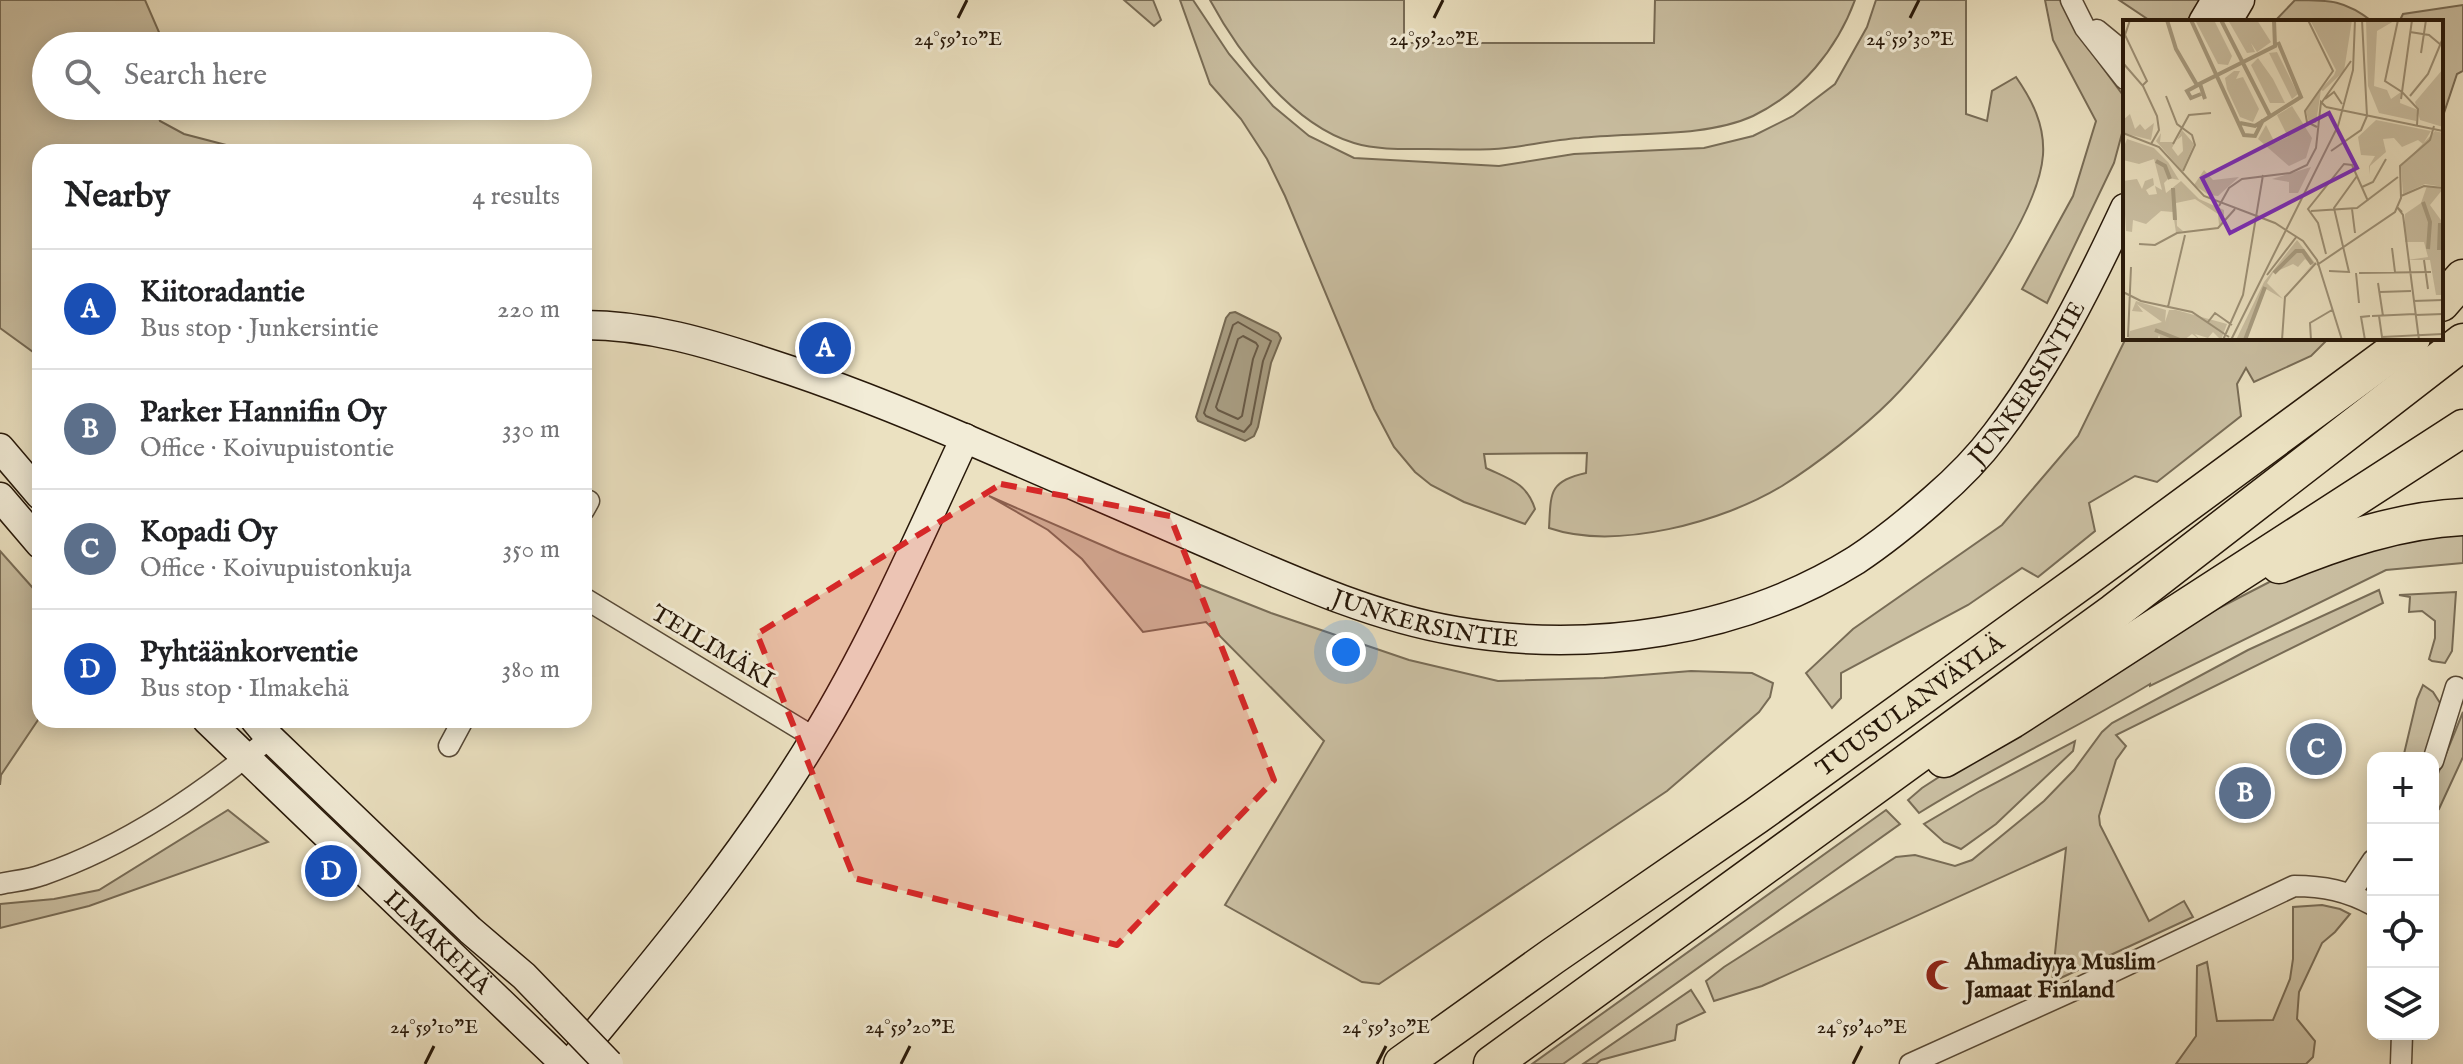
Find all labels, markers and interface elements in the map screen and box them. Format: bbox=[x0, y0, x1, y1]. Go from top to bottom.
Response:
inset map bbox=[2123, 20, 2443, 340]
text: 24°59'10"E bbox=[914, 27, 1002, 52]
text: 24°59'20"E bbox=[1389, 27, 1479, 52]
text: 24°59'30"E bbox=[1866, 27, 1954, 52]
search box bbox=[32, 32, 592, 120]
icon: search bbox=[60, 54, 104, 98]
text: Search here bbox=[124, 57, 267, 95]
text: Nearby bbox=[64, 175, 170, 218]
text: 4 results bbox=[472, 180, 560, 213]
text: Kiitoradantie bbox=[140, 274, 305, 312]
text: A bbox=[81, 293, 99, 326]
text: 220 m bbox=[497, 293, 560, 326]
street label: JUNKERSINTIE bbox=[1961, 296, 2093, 475]
text: Bus stop · Junkersintie bbox=[140, 312, 379, 345]
pin: A bbox=[799, 318, 851, 378]
text: Parker Hannifin Oy bbox=[140, 394, 387, 432]
text: B bbox=[81, 413, 99, 446]
text: 330 m bbox=[502, 413, 560, 446]
text: Office · Koivupuistontie bbox=[140, 432, 394, 465]
text: Kopadi Oy bbox=[140, 514, 277, 552]
text: C bbox=[81, 533, 99, 566]
text: 350 m bbox=[502, 533, 560, 566]
text: Office · Koivupuistonkuja bbox=[140, 552, 411, 585]
street label: JUNKERSINTIE bbox=[1325, 582, 1520, 655]
street label: TEILIMÄKI bbox=[645, 598, 779, 696]
street label: TUUSULANVÄYLÄ bbox=[1810, 627, 2012, 785]
your location bbox=[1326, 632, 1366, 672]
text: Pyhtäänkorventie bbox=[140, 634, 358, 672]
text: D bbox=[80, 653, 100, 686]
text: 380 m bbox=[502, 653, 560, 686]
text: Bus stop · Ilmakehä bbox=[140, 672, 349, 705]
pin: C bbox=[2290, 719, 2342, 779]
map controls bbox=[2367, 752, 2439, 1040]
button: + bbox=[2367, 752, 2439, 824]
pin: B bbox=[2219, 763, 2271, 823]
button: − bbox=[2367, 824, 2439, 896]
pin: D bbox=[305, 841, 357, 901]
street label: ILMAKEHÄ bbox=[377, 884, 497, 1002]
button: locate bbox=[2367, 896, 2439, 968]
place label: Ahmadiyya Muslim Jamaat Finland bbox=[1962, 947, 2156, 1006]
mosque icon: Ahmadiyya Muslim Jamaat Finland bbox=[1924, 958, 1958, 992]
button: layers bbox=[2367, 968, 2439, 1040]
text: 24°59'10"E bbox=[390, 1015, 478, 1040]
text: 24°59'20"E bbox=[865, 1015, 955, 1040]
text: 24°59'30"E bbox=[1342, 1015, 1430, 1040]
text: 24°59'40"E bbox=[1817, 1015, 1907, 1040]

